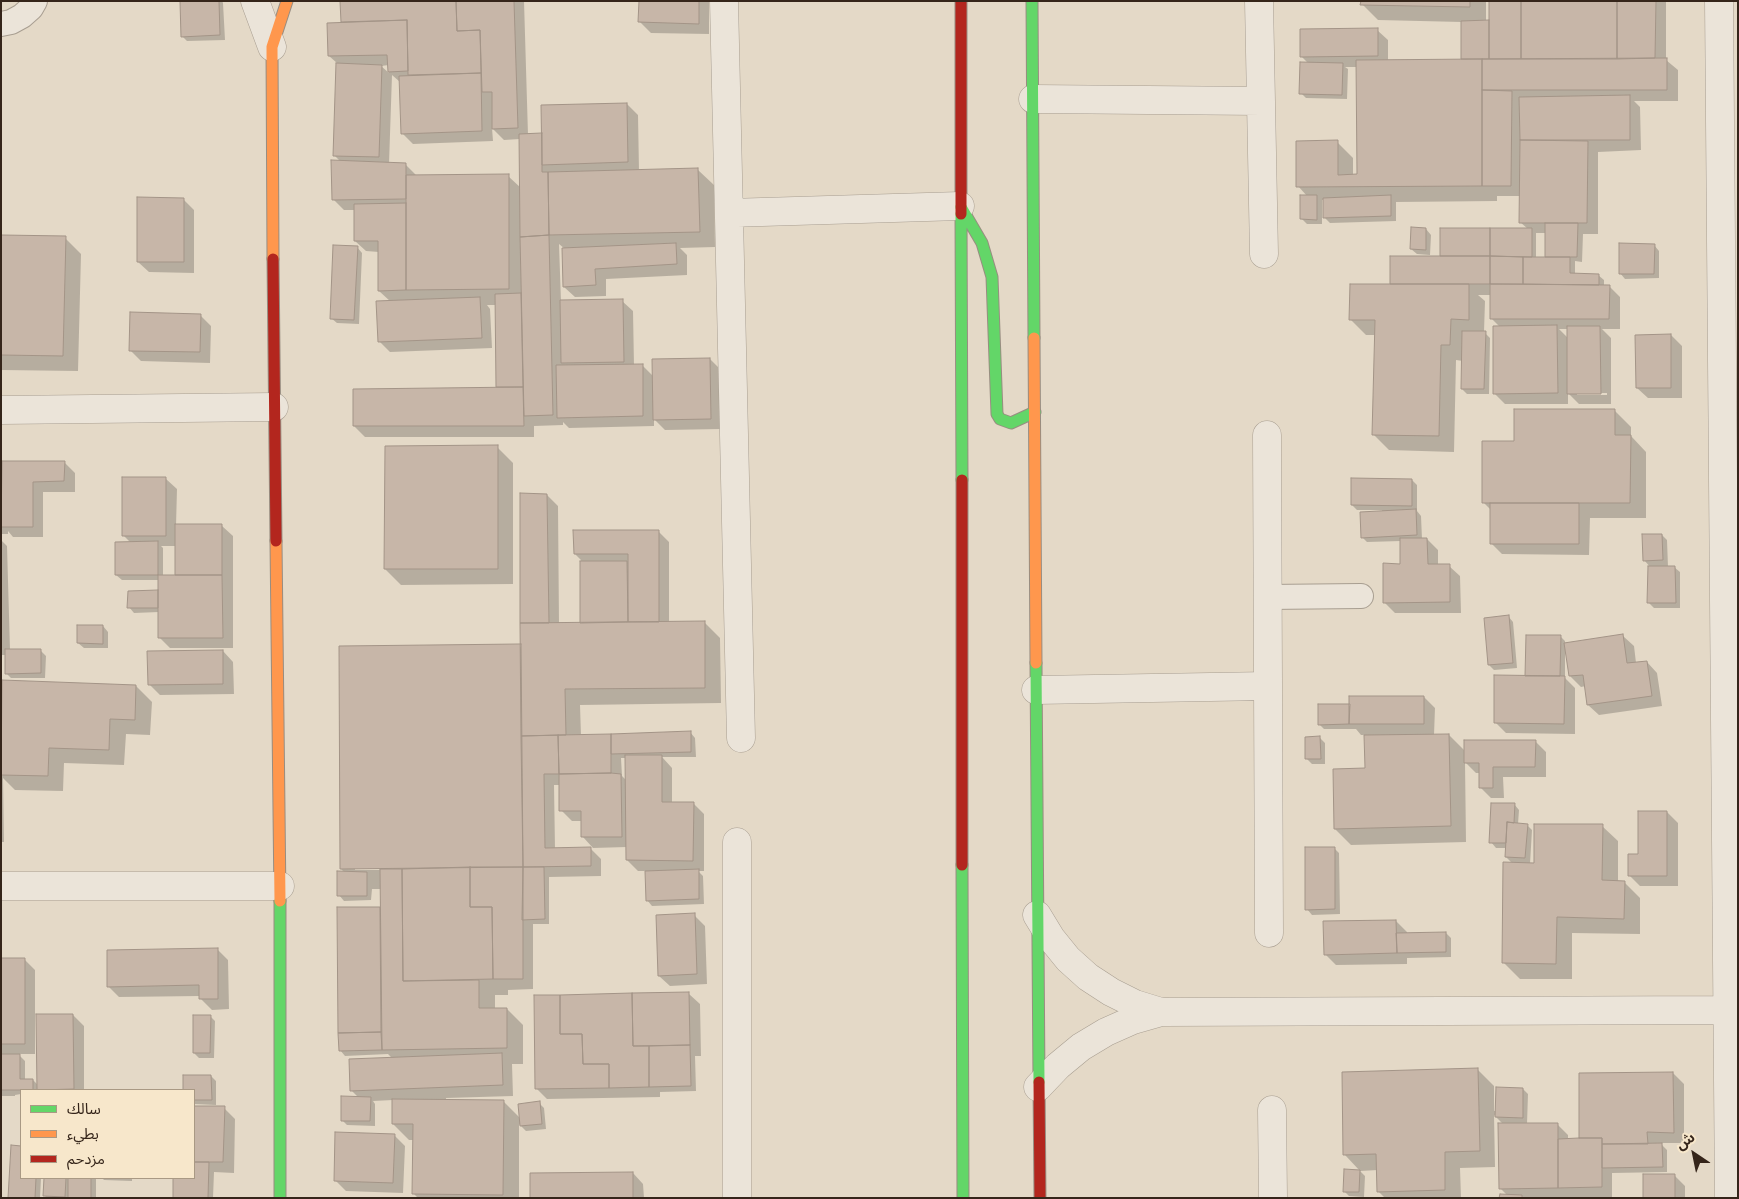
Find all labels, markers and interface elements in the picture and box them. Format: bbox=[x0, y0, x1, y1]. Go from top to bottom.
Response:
legend bbox=[20, 1089, 195, 1179]
text: سالك bbox=[67, 1101, 101, 1117]
text: بطيء bbox=[67, 1126, 99, 1142]
north arrow bbox=[1669, 1129, 1719, 1179]
text: ش bbox=[1673, 1130, 1697, 1153]
text: مزدحم bbox=[67, 1151, 105, 1167]

